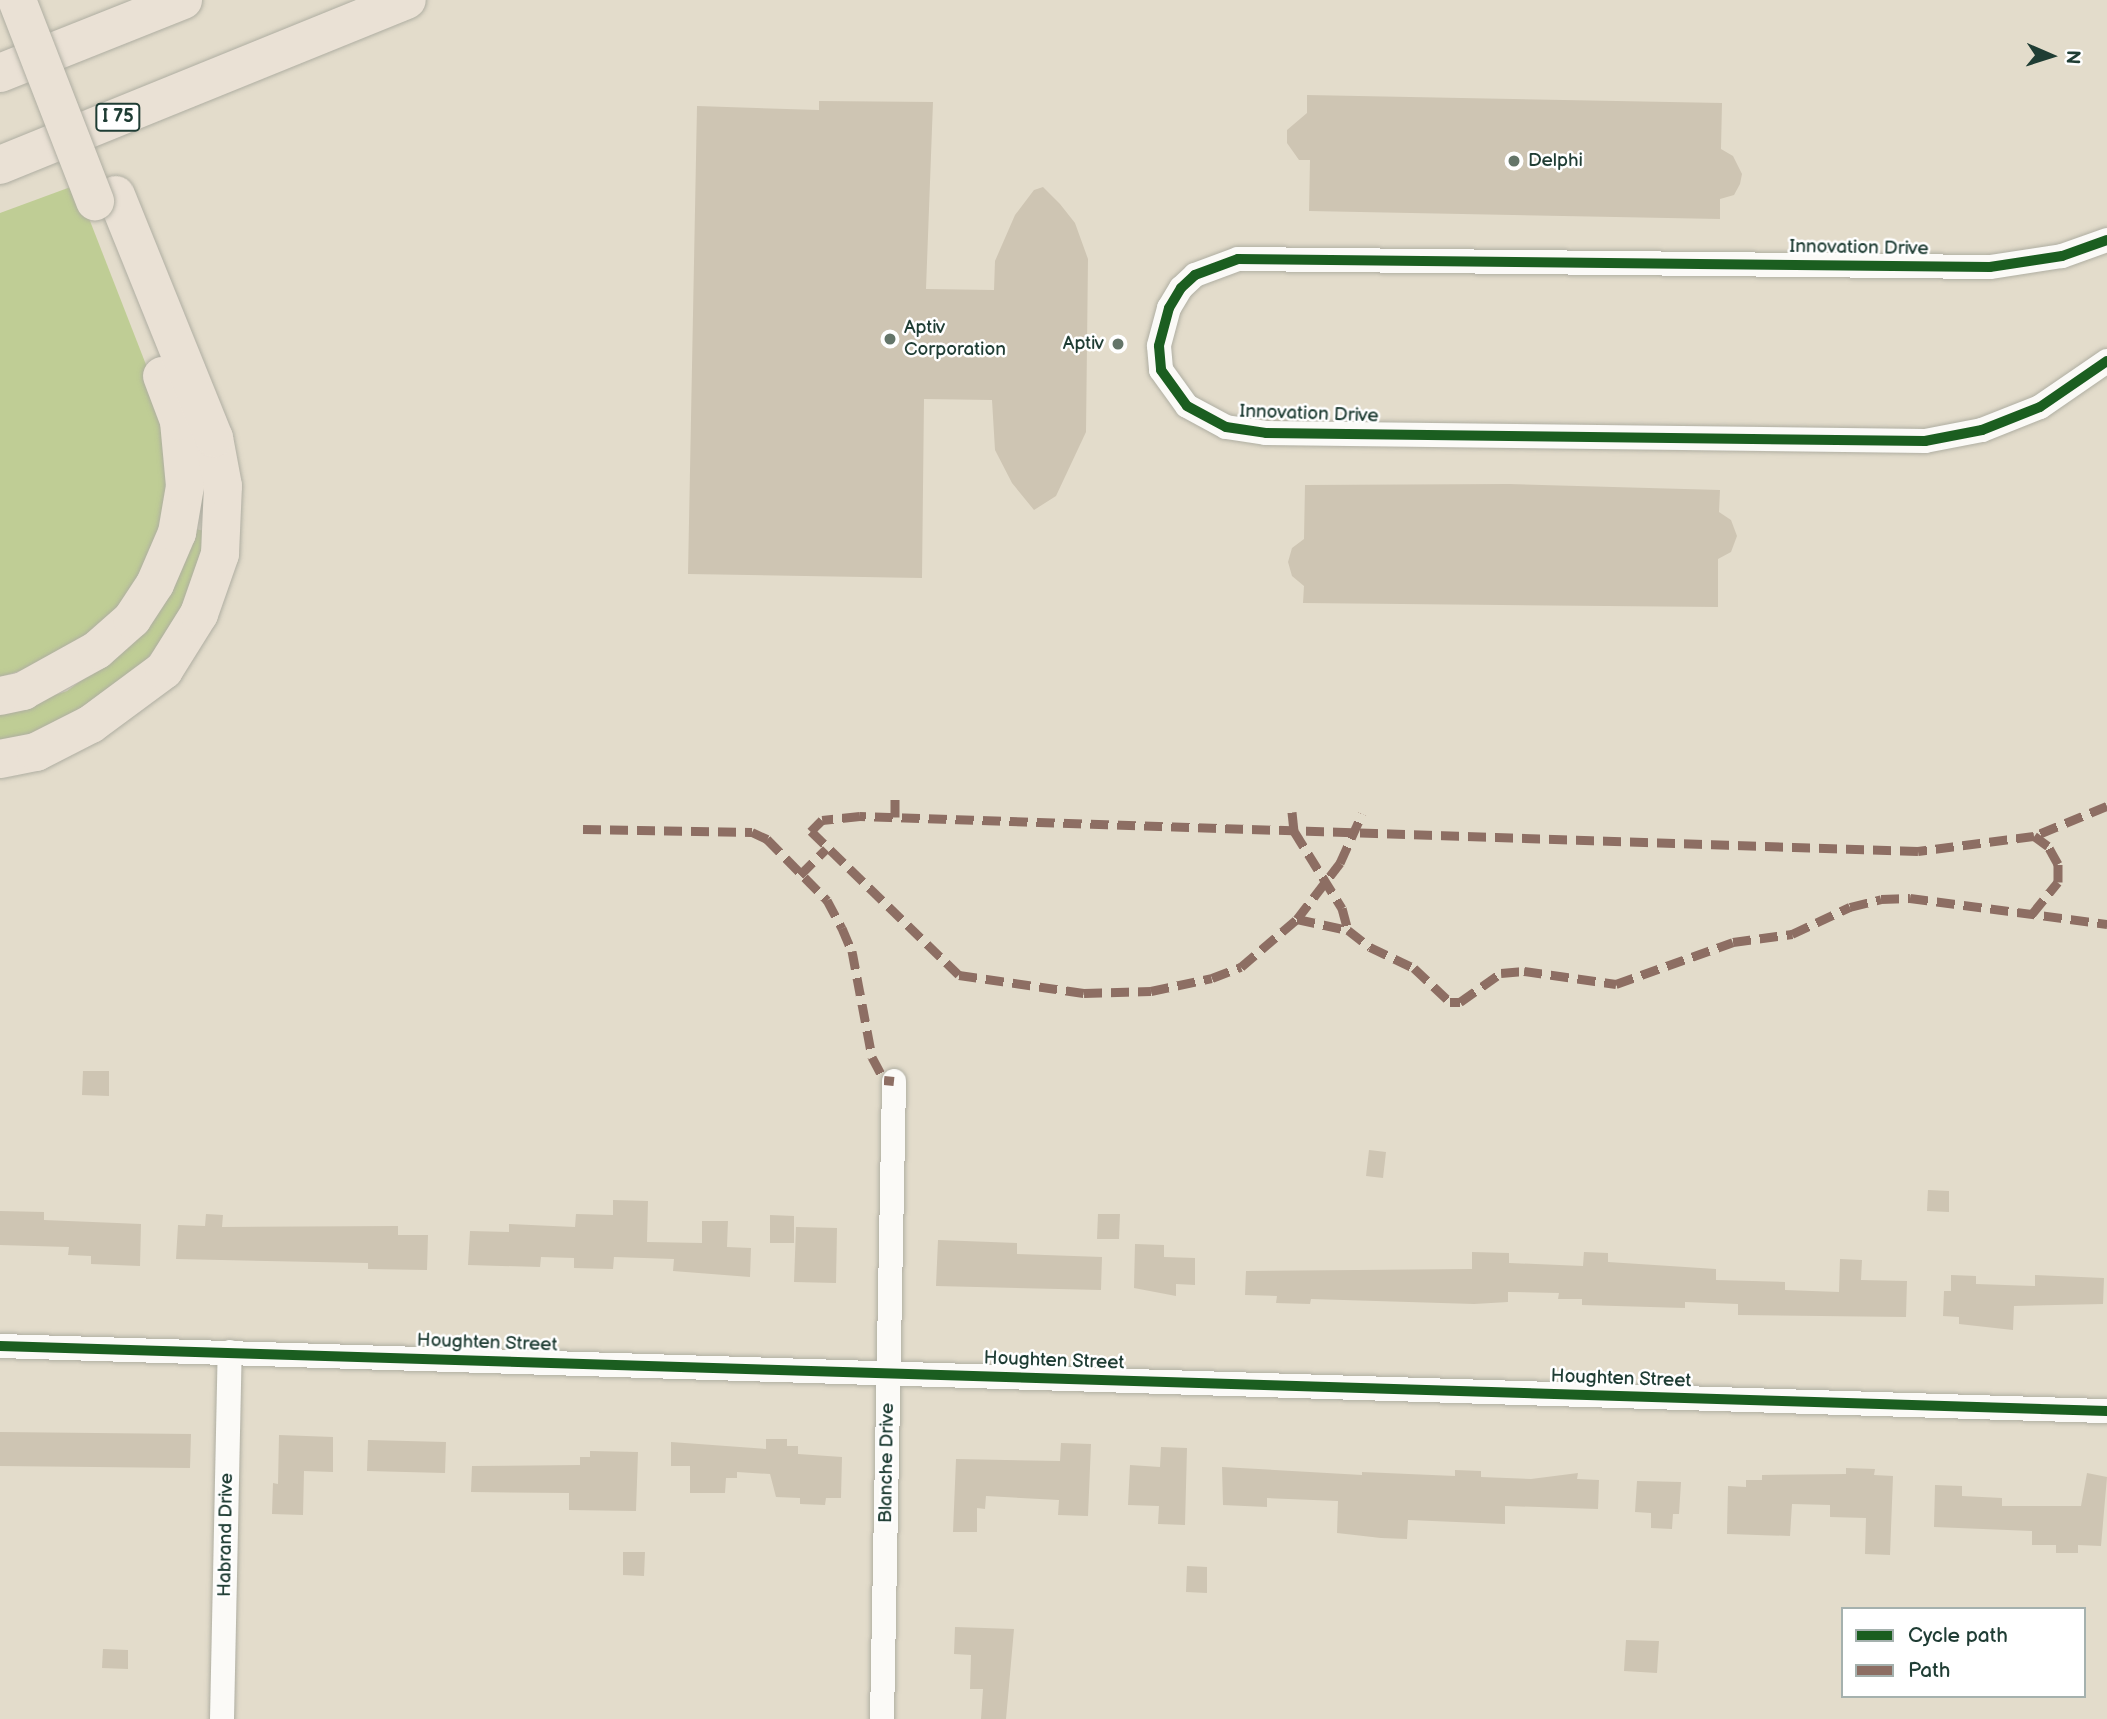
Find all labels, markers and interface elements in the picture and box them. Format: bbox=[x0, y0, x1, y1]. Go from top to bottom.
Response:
north arrow bbox=[2016, 21, 2086, 91]
text: N bbox=[2061, 49, 2084, 65]
road number: I 75 bbox=[95, 103, 141, 132]
place label: Delphi bbox=[1528, 150, 1583, 172]
marker: Delphi bbox=[1506, 153, 1522, 169]
street label: Innovation Drive bbox=[1789, 235, 1929, 261]
place label: Aptiv Corporation bbox=[904, 317, 1006, 361]
marker: Aptiv Corporation bbox=[882, 331, 898, 347]
place label: Aptiv bbox=[1063, 333, 1104, 355]
marker: Aptiv bbox=[1110, 336, 1126, 352]
street label: Innovation Drive bbox=[1239, 400, 1379, 428]
street label: Houghten Street bbox=[416, 1329, 558, 1357]
street label: Houghten Street bbox=[983, 1347, 1125, 1375]
street label: Houghten Street bbox=[1550, 1365, 1692, 1393]
street label: Blanche Drive bbox=[875, 1403, 899, 1523]
street label: Habrand Drive bbox=[214, 1473, 238, 1597]
legend bbox=[1841, 1607, 2086, 1698]
text: Cycle path bbox=[1908, 1623, 2008, 1648]
text: Path bbox=[1908, 1658, 1950, 1683]

